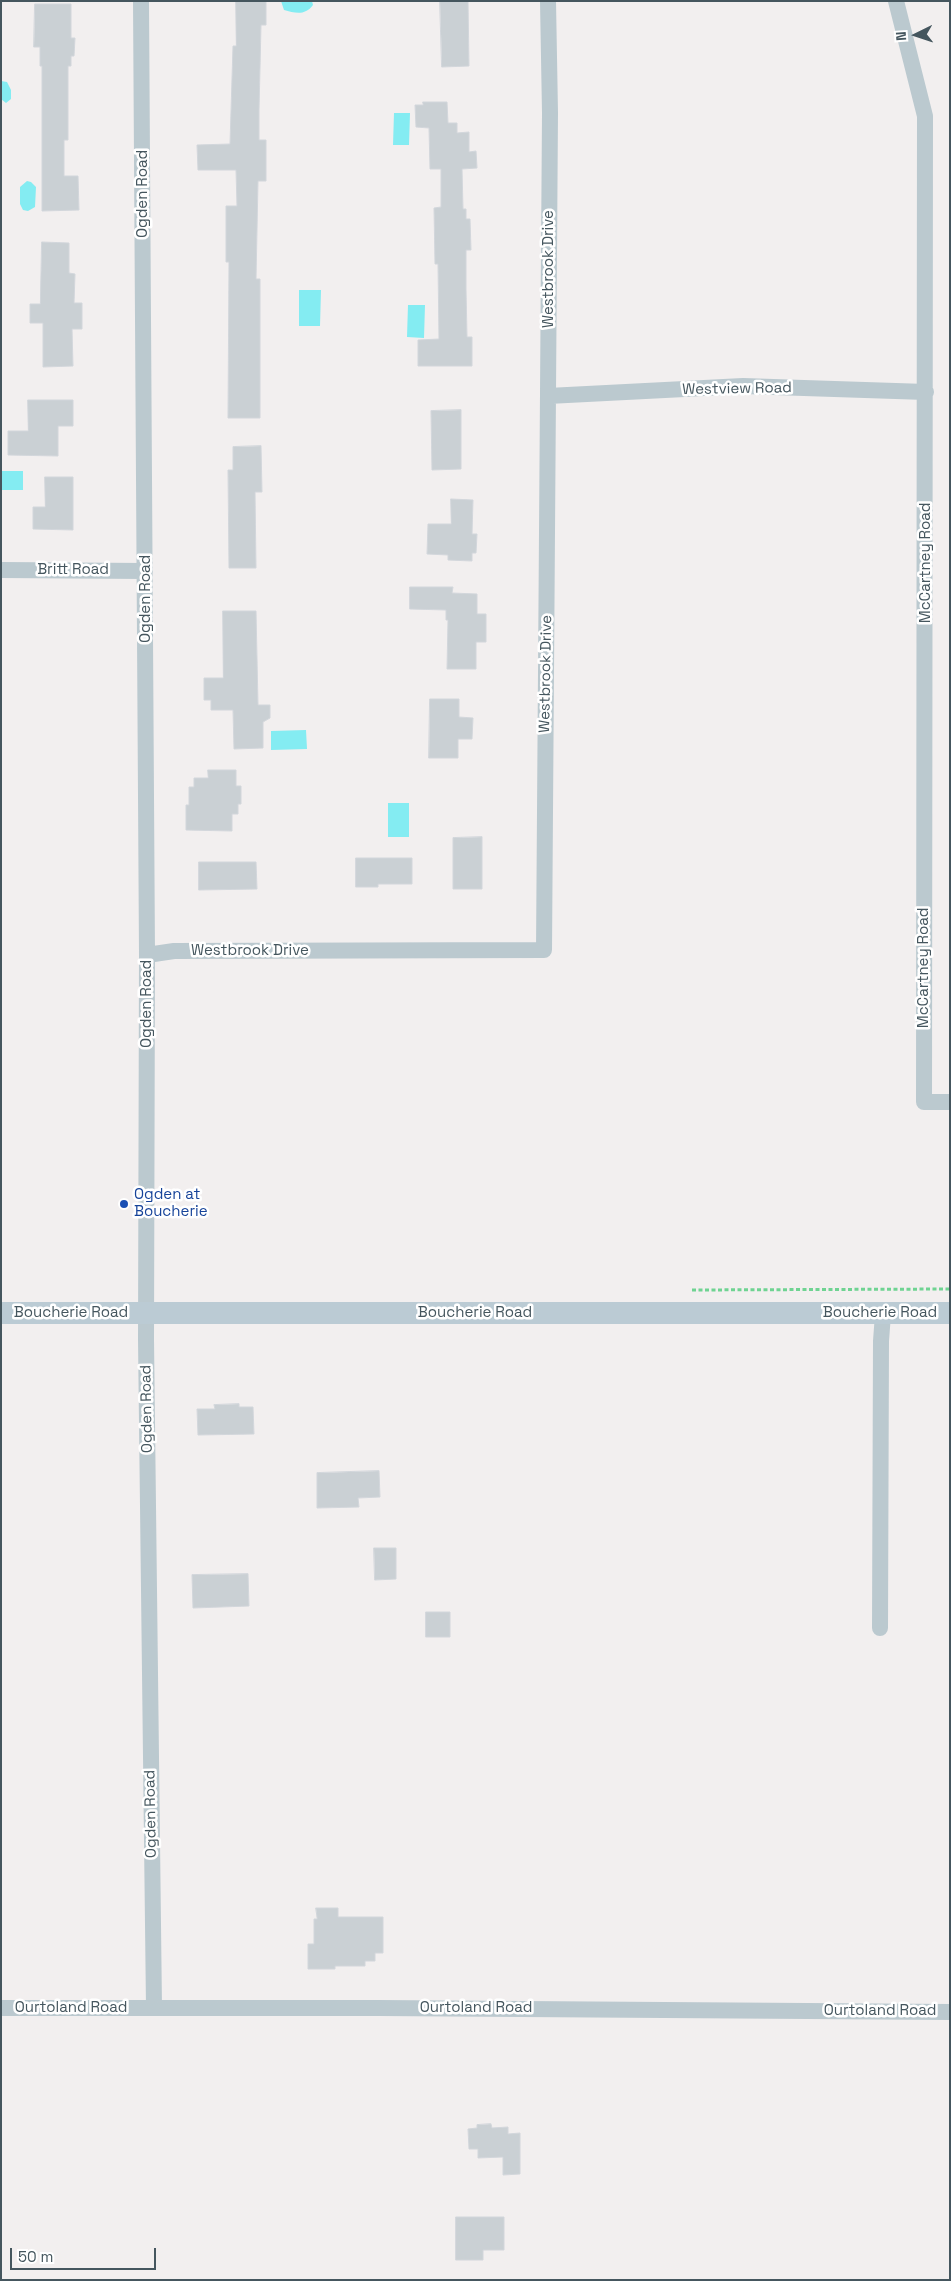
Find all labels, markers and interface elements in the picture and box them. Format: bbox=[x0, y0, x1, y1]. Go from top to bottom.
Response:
north arrow bbox=[891, 10, 941, 60]
text: N bbox=[892, 31, 910, 41]
street label: Ogden Road bbox=[134, 150, 152, 238]
street label: Westbrook Drive bbox=[540, 210, 558, 328]
street label: Westview Road bbox=[682, 379, 792, 399]
street label: McCartney Road bbox=[917, 503, 935, 623]
street label: Ogden Road bbox=[137, 555, 155, 643]
street label: Britt Road bbox=[37, 561, 109, 579]
street label: Westbrook Drive bbox=[536, 615, 556, 733]
street label: McCartney Road bbox=[915, 908, 933, 1028]
street label: Westbrook Drive bbox=[191, 942, 309, 960]
street label: Ogden Road bbox=[138, 960, 156, 1048]
place label: Ogden at Boucherie bbox=[134, 1186, 208, 1221]
marker: Ogden at Boucherie bbox=[118, 1198, 130, 1210]
street label: Boucherie Road bbox=[14, 1304, 128, 1322]
street label: Boucherie Road bbox=[418, 1304, 532, 1322]
street label: Boucherie Road bbox=[823, 1304, 937, 1322]
street label: Ogden Road bbox=[137, 1365, 157, 1453]
street label: Ogden Road bbox=[141, 1770, 161, 1858]
street label: Ourtoland Road bbox=[15, 1999, 127, 2017]
street label: Ourtoland Road bbox=[420, 1999, 532, 2017]
street label: Ourtoland Road bbox=[824, 2002, 936, 2020]
scale bar bbox=[12, 2238, 159, 2270]
text: 50 m bbox=[18, 2247, 53, 2266]

